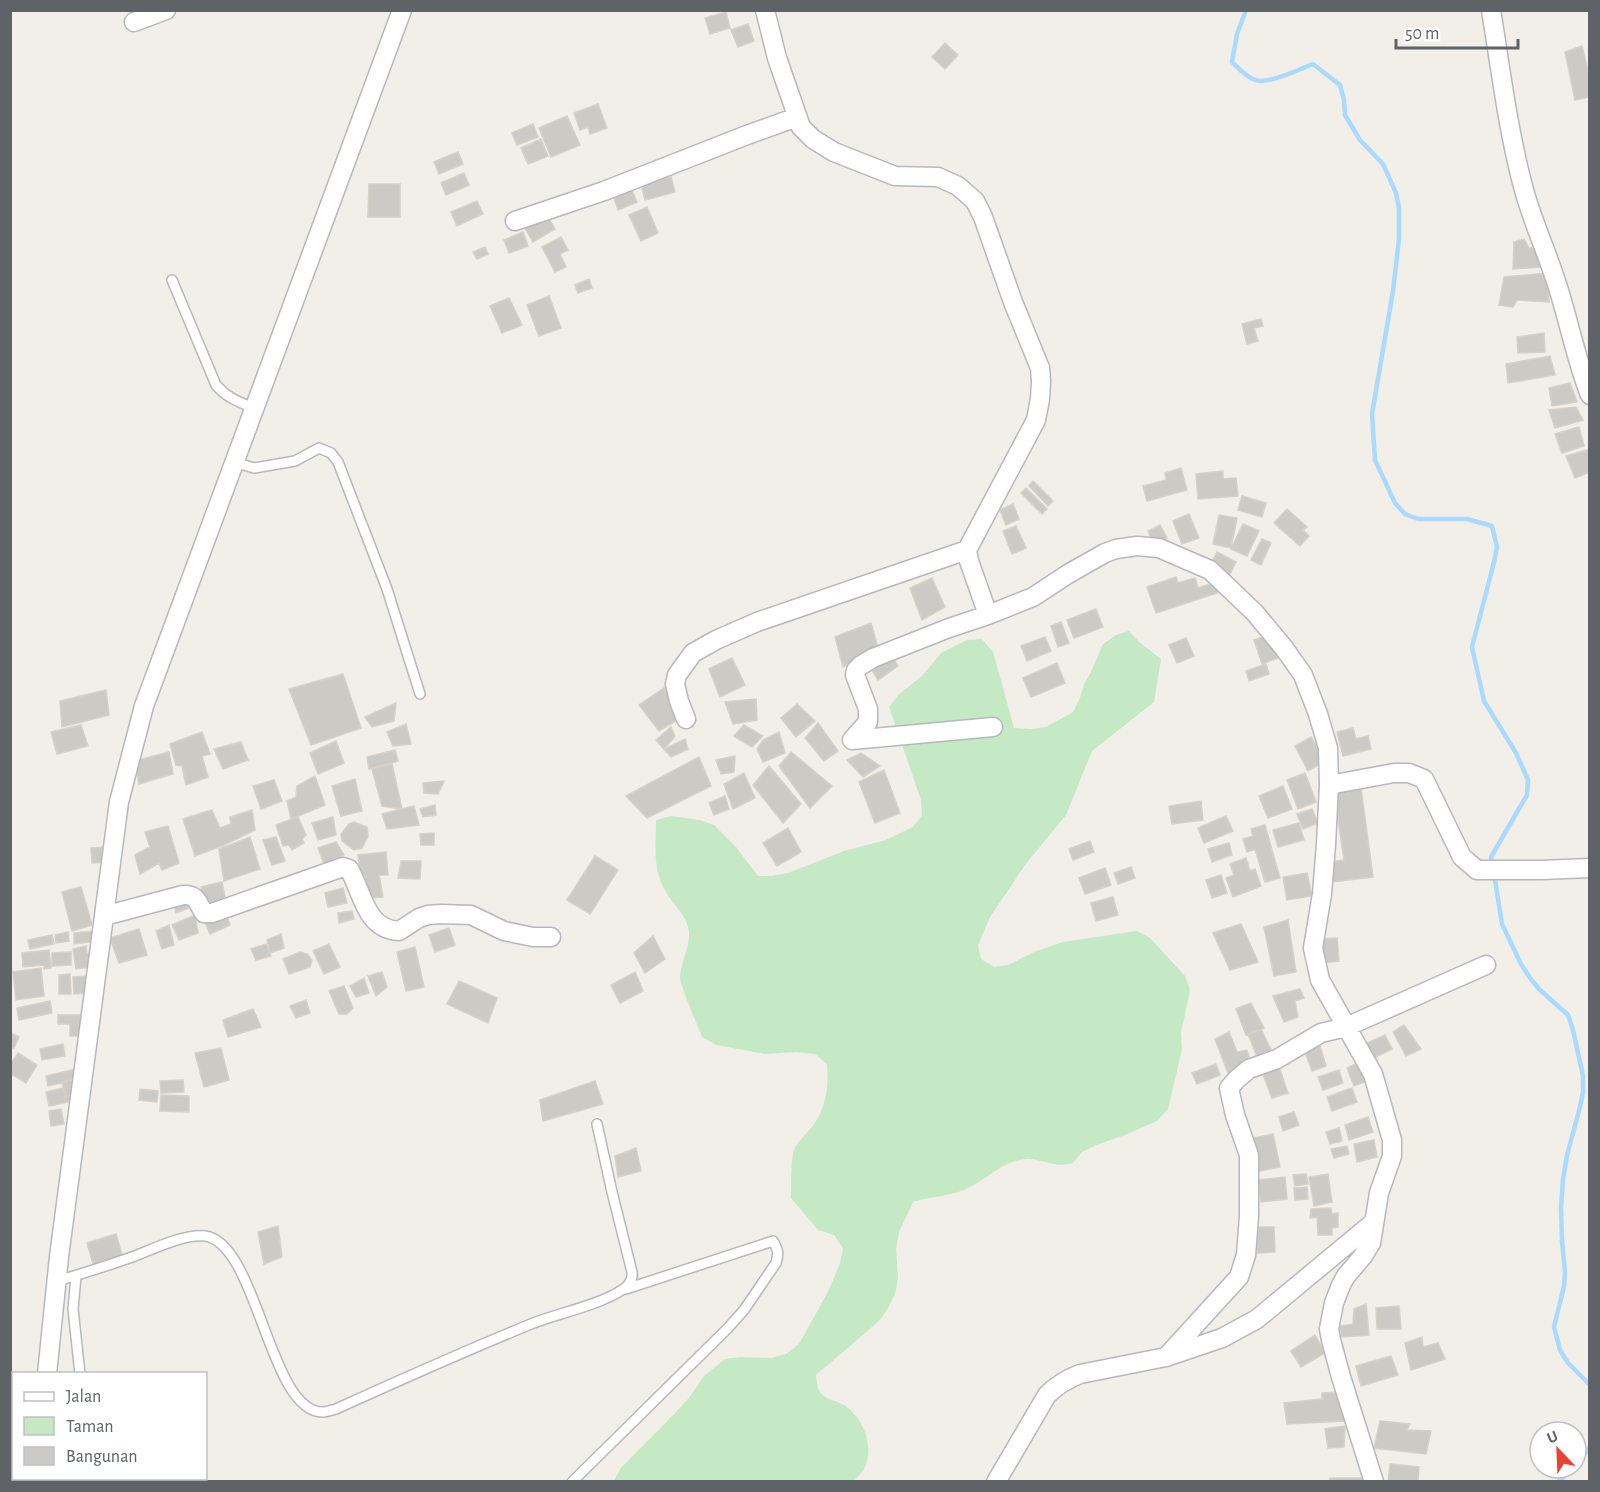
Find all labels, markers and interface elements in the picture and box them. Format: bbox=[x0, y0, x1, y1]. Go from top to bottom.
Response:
scale bar bbox=[1396, 12, 1518, 50]
text: 50 m bbox=[1405, 25, 1439, 43]
legend bbox=[12, 1372, 207, 1480]
text: Jalan bbox=[66, 1388, 101, 1406]
text: Taman bbox=[66, 1418, 114, 1436]
north arrow bbox=[1528, 1420, 1588, 1480]
text: U bbox=[1545, 1428, 1560, 1446]
text: Bangunan bbox=[66, 1448, 138, 1466]

